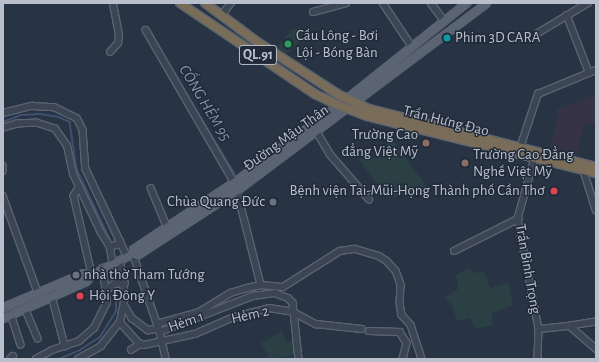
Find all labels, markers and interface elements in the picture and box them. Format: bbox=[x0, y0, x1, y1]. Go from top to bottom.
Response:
place label: Cầu Lông - Bơi Lội - Bóng Bàn bbox=[296, 26, 378, 61]
place label: Phim 3D CARA bbox=[455, 29, 541, 47]
marker: Phim 3D CARA bbox=[442, 33, 452, 43]
marker: Cầu Lông - Bơi Lội - Bóng Bàn bbox=[283, 39, 293, 49]
road number: QL.91 bbox=[238, 43, 278, 67]
water label: CỐNG HẺM 95 bbox=[175, 61, 235, 145]
street label: Đường Mậu Thân bbox=[240, 101, 332, 175]
street label: Trần Hưng Đạo bbox=[401, 102, 491, 140]
place label: Trường Cao đẳng Việt Mỹ bbox=[341, 125, 418, 160]
marker: Trường Cao đẳng Việt Mỹ bbox=[421, 138, 431, 148]
place label: Trường Cao Đẳng Nghề Việt Mỹ bbox=[473, 145, 574, 180]
marker: Trường Cao Đẳng Nghề Việt Mỹ bbox=[460, 158, 470, 168]
place label: Bệnh viện Tai-Mũi-Họng Thành phố Cần Thơ bbox=[290, 182, 545, 200]
marker: Bệnh viện Tai-Mũi-Họng Thành phố Cần Thơ bbox=[548, 185, 560, 197]
place label: Chùa Quang Đức bbox=[167, 193, 265, 211]
marker: Chùa Quang Đức bbox=[268, 197, 278, 207]
street label: Trần Bình Trọng bbox=[511, 223, 545, 315]
place label: nhà thờ Tham Tướng bbox=[84, 266, 205, 284]
marker: nhà thờ Tham Tướng bbox=[71, 270, 81, 280]
place label: Hội Đông Y bbox=[89, 287, 155, 305]
marker: Hội Đông Y bbox=[74, 290, 86, 302]
street label: Hẻm 2 bbox=[229, 302, 271, 328]
street label: Hẻm 1 bbox=[166, 308, 206, 336]

